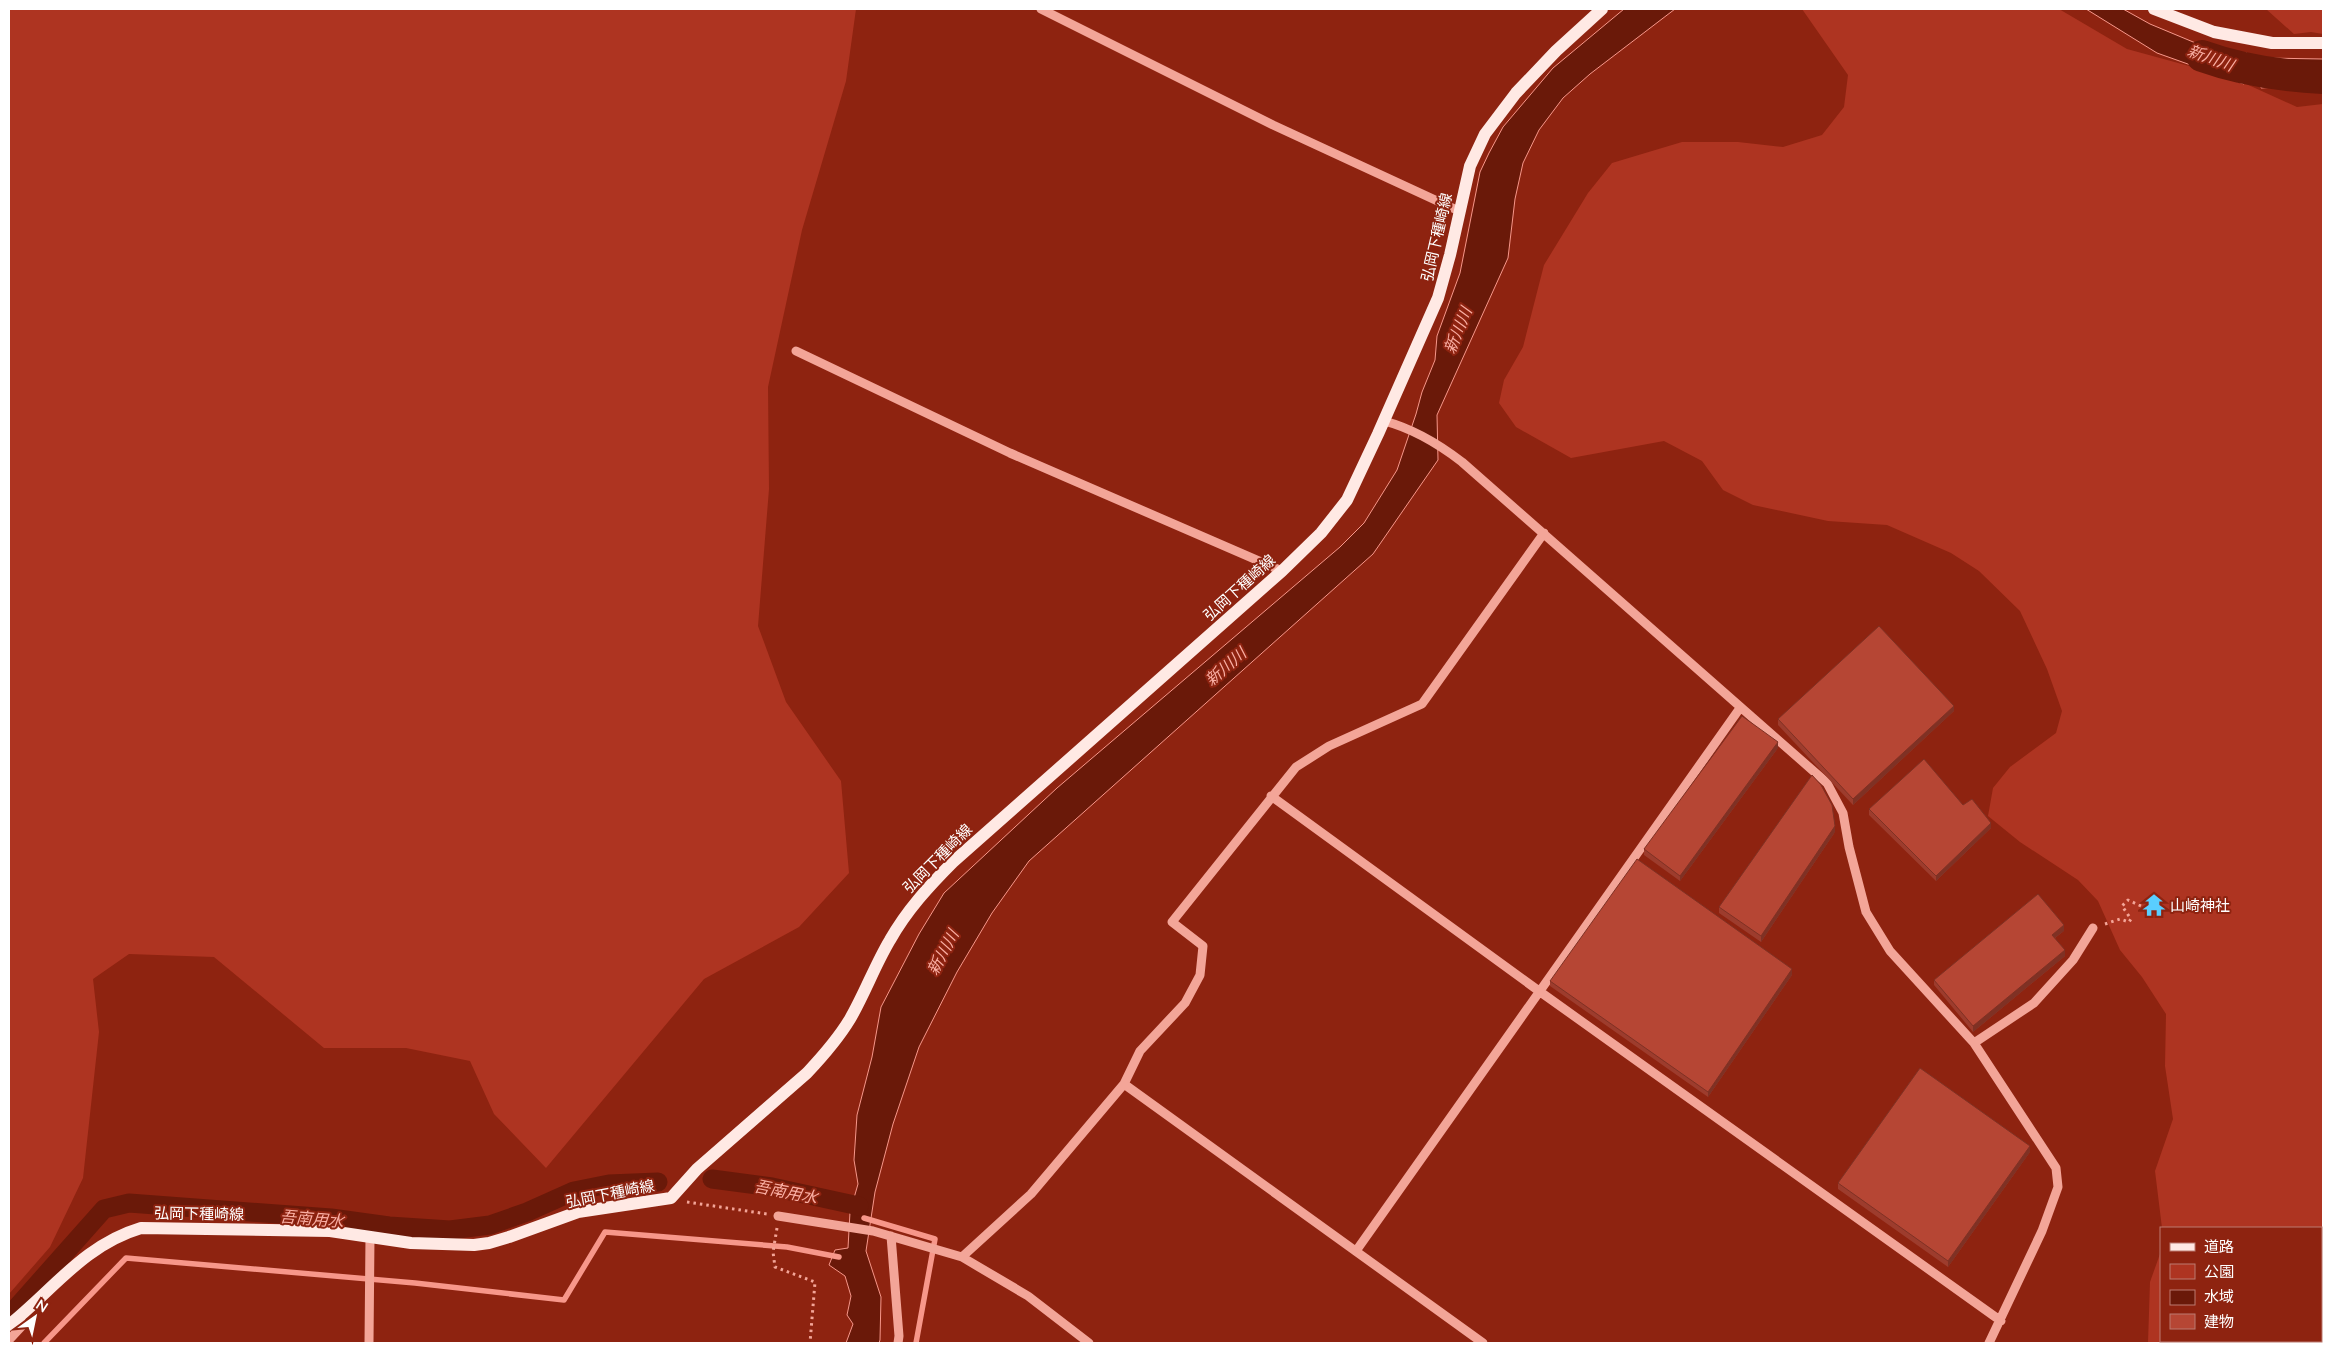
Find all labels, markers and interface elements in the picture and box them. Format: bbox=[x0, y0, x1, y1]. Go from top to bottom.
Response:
water label: 新川川 bbox=[2185, 40, 2239, 75]
street label: 弘岡下種崎線 bbox=[1417, 191, 1455, 283]
water label: 新川川 bbox=[1439, 302, 1476, 356]
street label: 弘岡下種崎線 bbox=[1200, 550, 1278, 624]
water label: 新川川 bbox=[1201, 642, 1251, 689]
street label: 弘岡下種崎線 bbox=[899, 820, 975, 896]
temple icon: 山崎神社 bbox=[2141, 892, 2167, 918]
place label: 山崎神社 bbox=[2170, 896, 2230, 914]
water label: 新川川 bbox=[922, 925, 963, 978]
street label: 弘岡下種崎線 bbox=[564, 1176, 656, 1210]
water label: 吾南用水 bbox=[753, 1176, 821, 1207]
street label: 弘岡下種崎線 bbox=[154, 1203, 244, 1223]
water label: 吾南用水 bbox=[279, 1206, 347, 1230]
legend bbox=[2160, 1227, 2322, 1342]
text: 道路 bbox=[2204, 1237, 2234, 1255]
text: 公園 bbox=[2204, 1262, 2234, 1280]
text: 水域 bbox=[2204, 1287, 2234, 1305]
north arrow bbox=[10, 1292, 60, 1342]
text: N bbox=[33, 1296, 52, 1316]
text: 建物 bbox=[2204, 1312, 2234, 1330]

